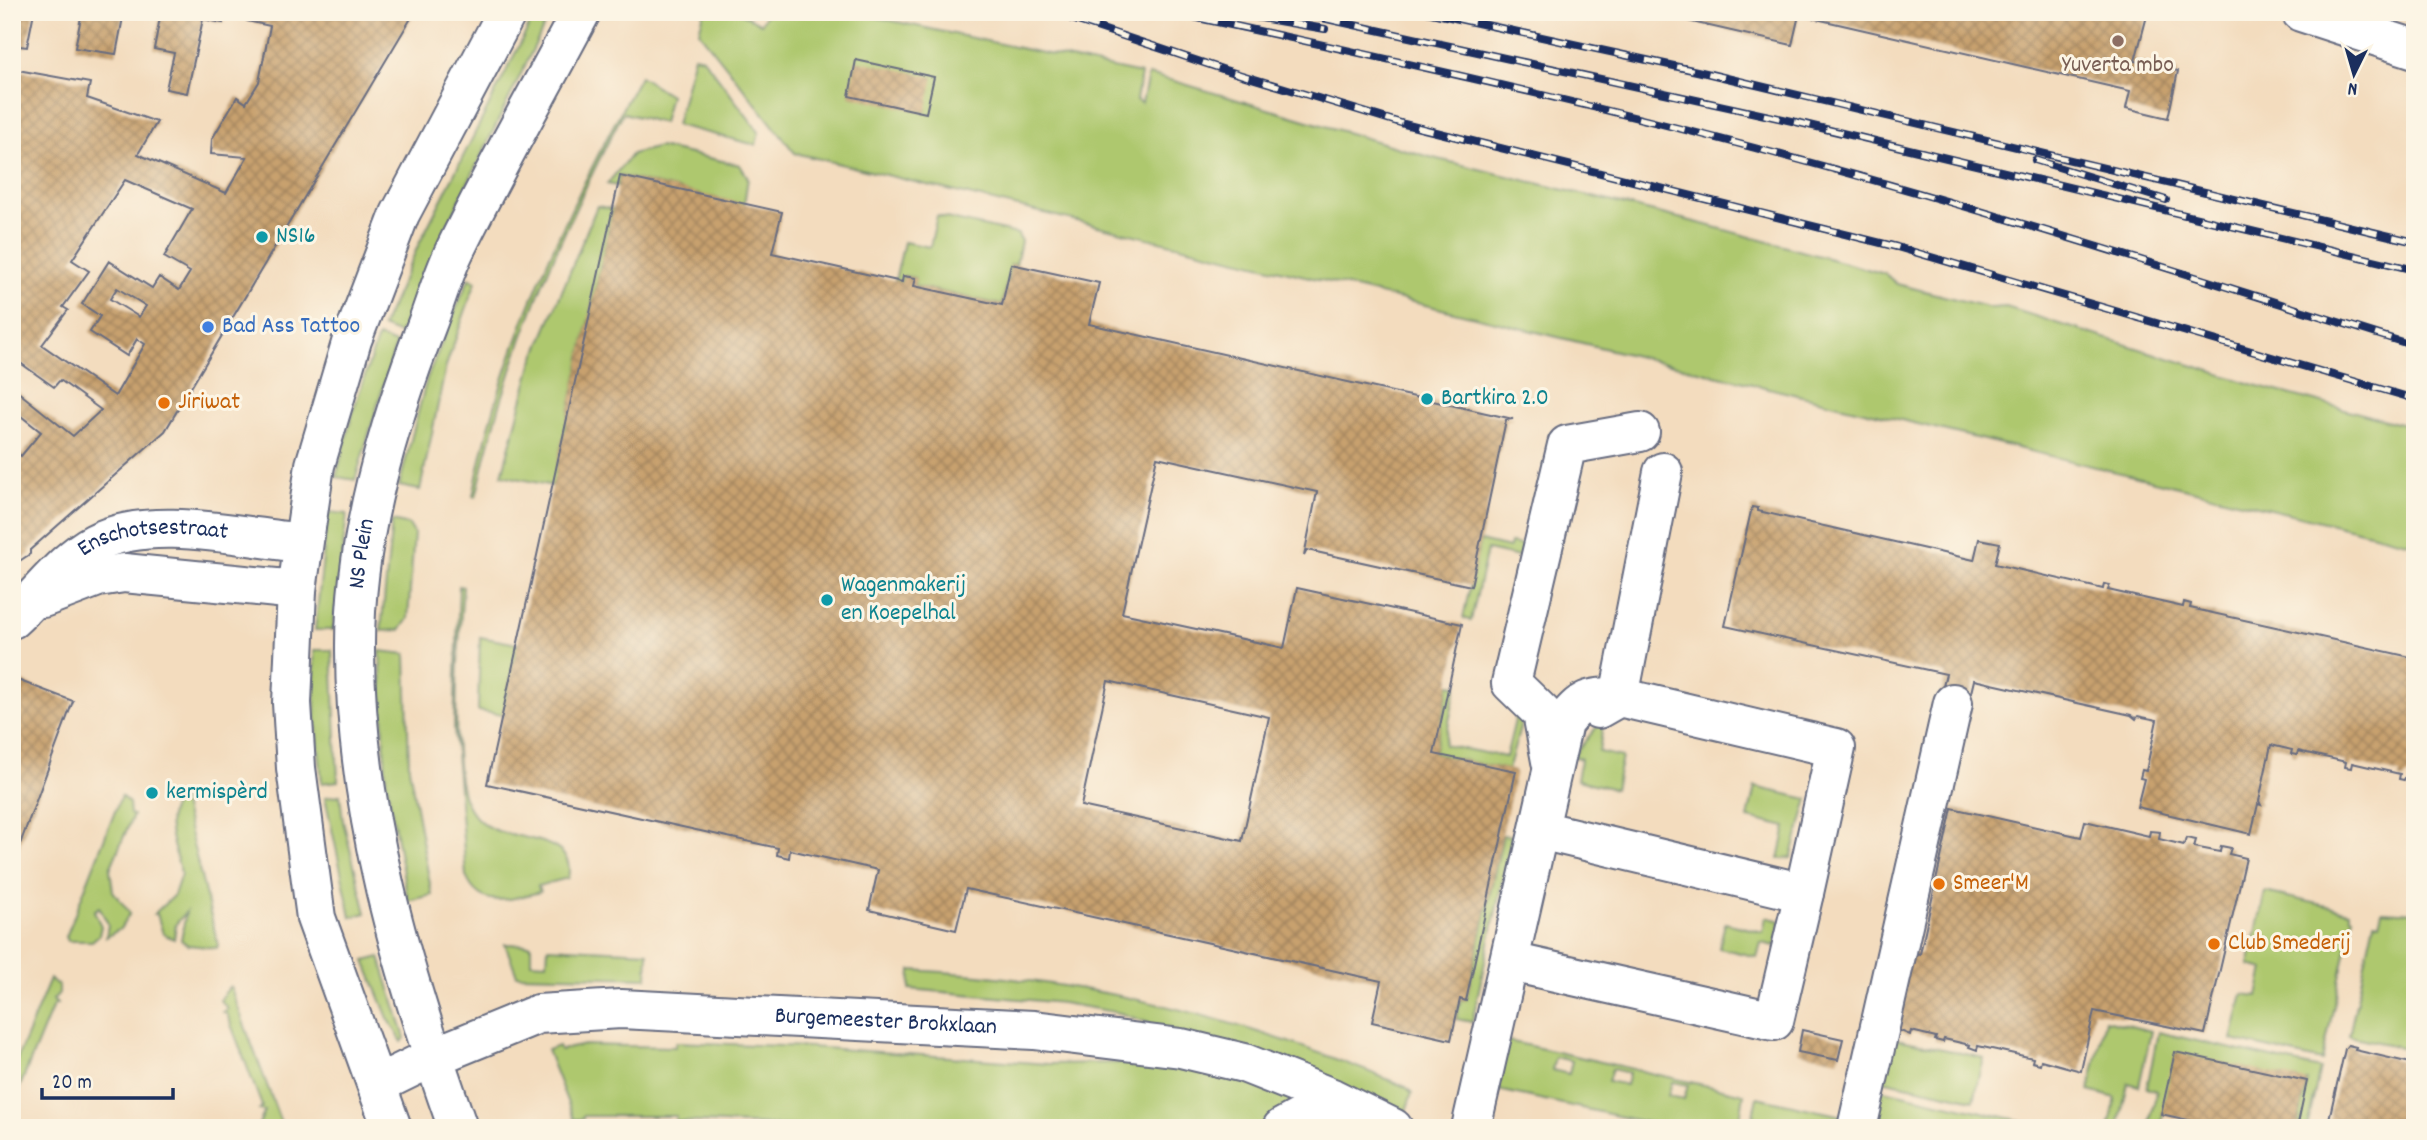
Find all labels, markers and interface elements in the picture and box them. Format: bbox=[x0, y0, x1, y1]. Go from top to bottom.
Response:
marker: Yuverta mbo bbox=[2110, 33, 2126, 49]
north arrow bbox=[2318, 38, 2388, 108]
place label: Yuverta mbo bbox=[2062, 49, 2174, 83]
text: N bbox=[2347, 74, 2359, 101]
place label: NS16 bbox=[276, 220, 315, 254]
marker: NS16 bbox=[254, 229, 270, 245]
place label: Bad Ass Tattoo bbox=[222, 310, 360, 344]
marker: Bad Ass Tattoo bbox=[200, 319, 216, 335]
place label: Bartkira 2.0 bbox=[1441, 382, 1549, 416]
place label: Jiriwat bbox=[178, 386, 240, 420]
marker: Bartkira 2.0 bbox=[1419, 391, 1435, 407]
marker: Jiriwat bbox=[156, 395, 172, 411]
street label: Enschotsestraat bbox=[71, 512, 230, 566]
street label: NS Plein bbox=[341, 516, 385, 591]
place label: Wagenmakerij en Koepelhal bbox=[841, 569, 966, 631]
marker: Wagenmakerij en Koepelhal bbox=[819, 592, 835, 608]
place label: kermispèrd bbox=[166, 776, 268, 810]
marker: kermispèrd bbox=[144, 785, 160, 801]
place label: Smeer'M bbox=[1953, 867, 2029, 901]
marker: Smeer'M bbox=[1931, 876, 1947, 892]
place label: Club Smederij bbox=[2228, 927, 2351, 961]
marker: Club Smederij bbox=[2206, 936, 2222, 952]
street label: Burgemeester Brokxlaan bbox=[774, 1000, 998, 1045]
scale bar bbox=[42, 1056, 173, 1100]
text: 20 m bbox=[52, 1069, 92, 1099]

